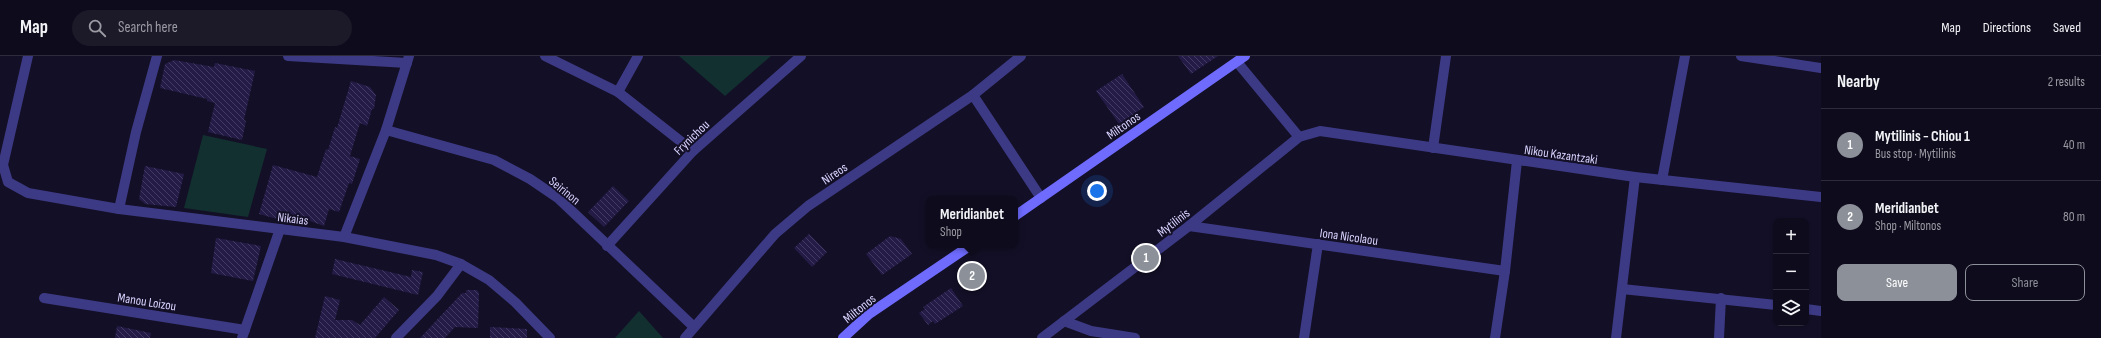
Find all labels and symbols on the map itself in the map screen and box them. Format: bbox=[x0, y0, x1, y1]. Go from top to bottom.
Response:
street label: Miltonos bbox=[1104, 108, 1144, 143]
street label: Frynichou bbox=[671, 117, 713, 159]
street label: Nikou Kazantzaki bbox=[1523, 142, 1599, 168]
street label: Nireos bbox=[819, 159, 851, 188]
street label: Seirinon bbox=[545, 173, 583, 208]
your location bbox=[1087, 181, 1107, 201]
street label: Mytilinis bbox=[1154, 205, 1193, 240]
street label: Nikaias bbox=[276, 209, 310, 229]
street label: Iona Nicolaou bbox=[1319, 225, 1379, 249]
pin: 1 bbox=[1133, 243, 1159, 273]
pin: 2 bbox=[959, 261, 985, 291]
street label: Manou Loizou bbox=[116, 289, 177, 315]
street label: Miltonos bbox=[840, 291, 879, 327]

